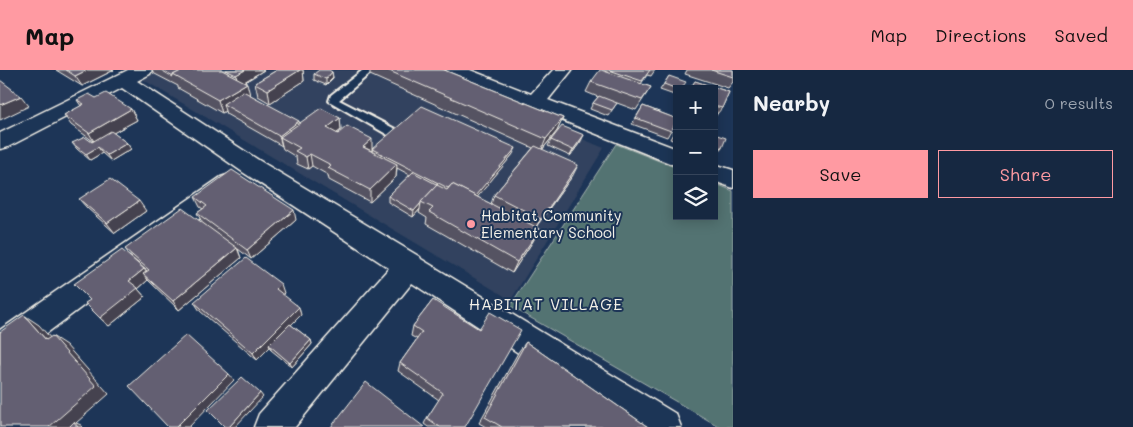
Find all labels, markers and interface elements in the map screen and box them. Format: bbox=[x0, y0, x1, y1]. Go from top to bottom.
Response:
text: Map bbox=[25, 20, 74, 51]
text: Map bbox=[870, 23, 907, 47]
text: Directions bbox=[935, 23, 1027, 47]
text: Saved bbox=[1055, 23, 1108, 47]
map controls bbox=[673, 85, 718, 220]
button: + bbox=[673, 85, 718, 130]
text: Nearby bbox=[753, 89, 830, 116]
text: 0 results bbox=[1045, 92, 1113, 113]
button: − bbox=[673, 130, 718, 175]
button: Save bbox=[753, 150, 928, 198]
button: Share bbox=[938, 150, 1113, 198]
button: layers bbox=[673, 175, 718, 220]
place label: Habitat Community Elementary School bbox=[481, 205, 622, 242]
marker: Habitat Community Elementary School bbox=[465, 218, 477, 230]
district label: HABITAT VILLAGE bbox=[469, 293, 623, 314]

